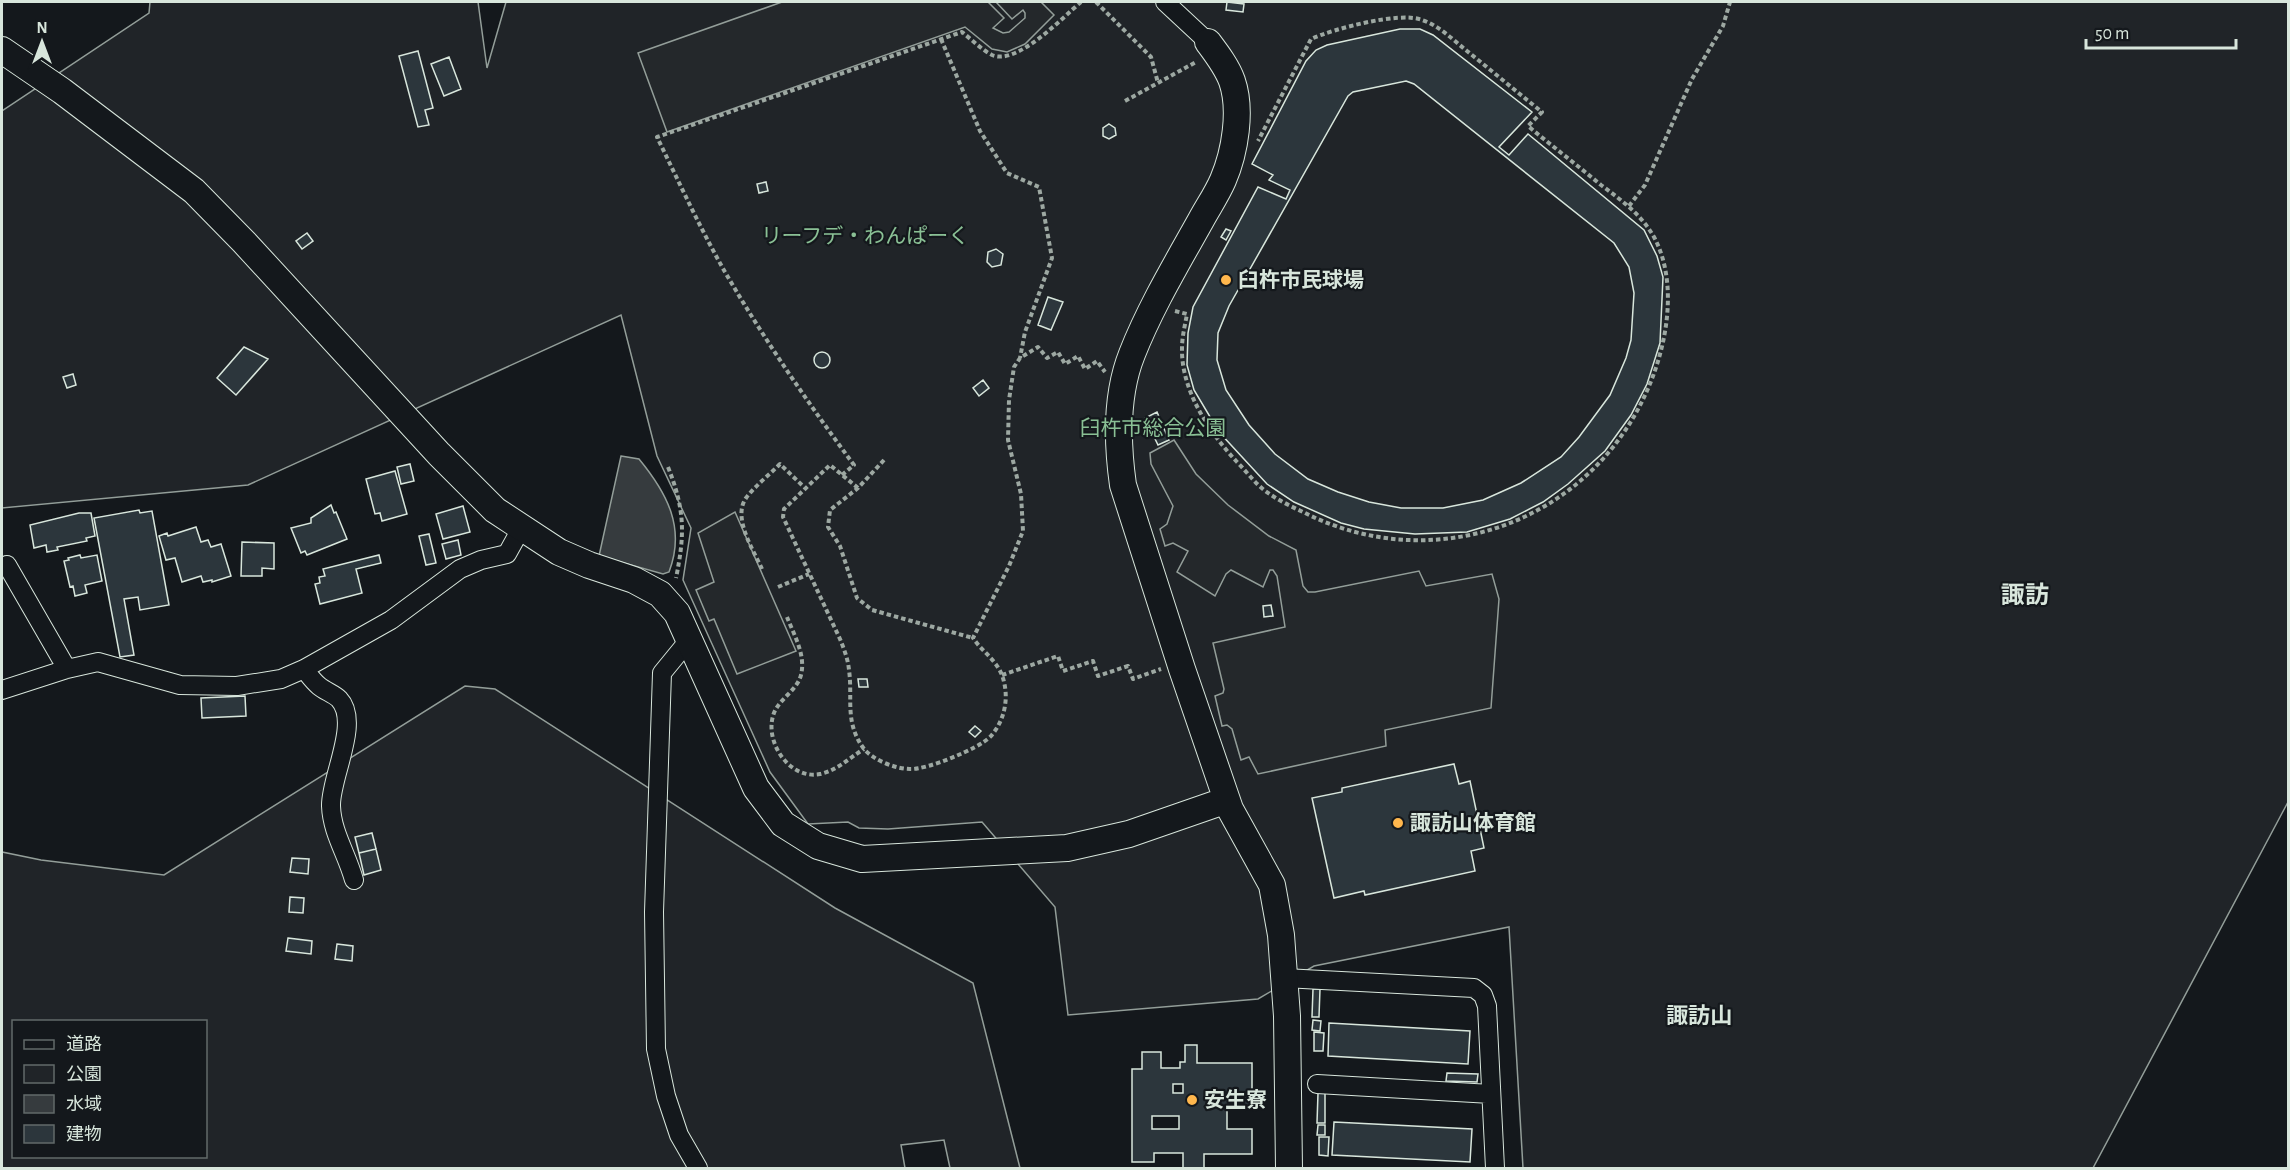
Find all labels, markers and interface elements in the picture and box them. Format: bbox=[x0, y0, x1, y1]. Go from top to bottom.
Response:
north arrow bbox=[12, 12, 72, 72]
scale bar bbox=[2086, 12, 2236, 50]
text: N bbox=[36, 20, 48, 36]
text: 50 m bbox=[2095, 25, 2129, 43]
park label: リーフデ・わんぱーく bbox=[761, 225, 969, 247]
place label: 臼杵市民球場 bbox=[1238, 269, 1364, 291]
marker: 臼杵市民球場 bbox=[1219, 273, 1233, 287]
park label: 臼杵市総合公園 bbox=[1080, 417, 1227, 439]
district label: 諏訪 bbox=[2001, 582, 2049, 608]
place label: 諏訪山体育館 bbox=[1410, 812, 1536, 834]
marker: 諏訪山体育館 bbox=[1391, 816, 1405, 830]
district label: 諏訪山 bbox=[1666, 1004, 1732, 1027]
legend bbox=[12, 1020, 207, 1158]
text: 道路 bbox=[66, 1034, 102, 1054]
text: 公園 bbox=[66, 1065, 102, 1084]
place label: 安生寮 bbox=[1204, 1089, 1267, 1111]
marker: 安生寮 bbox=[1185, 1093, 1199, 1107]
text: 水域 bbox=[66, 1095, 102, 1114]
text: 建物 bbox=[66, 1124, 102, 1144]

